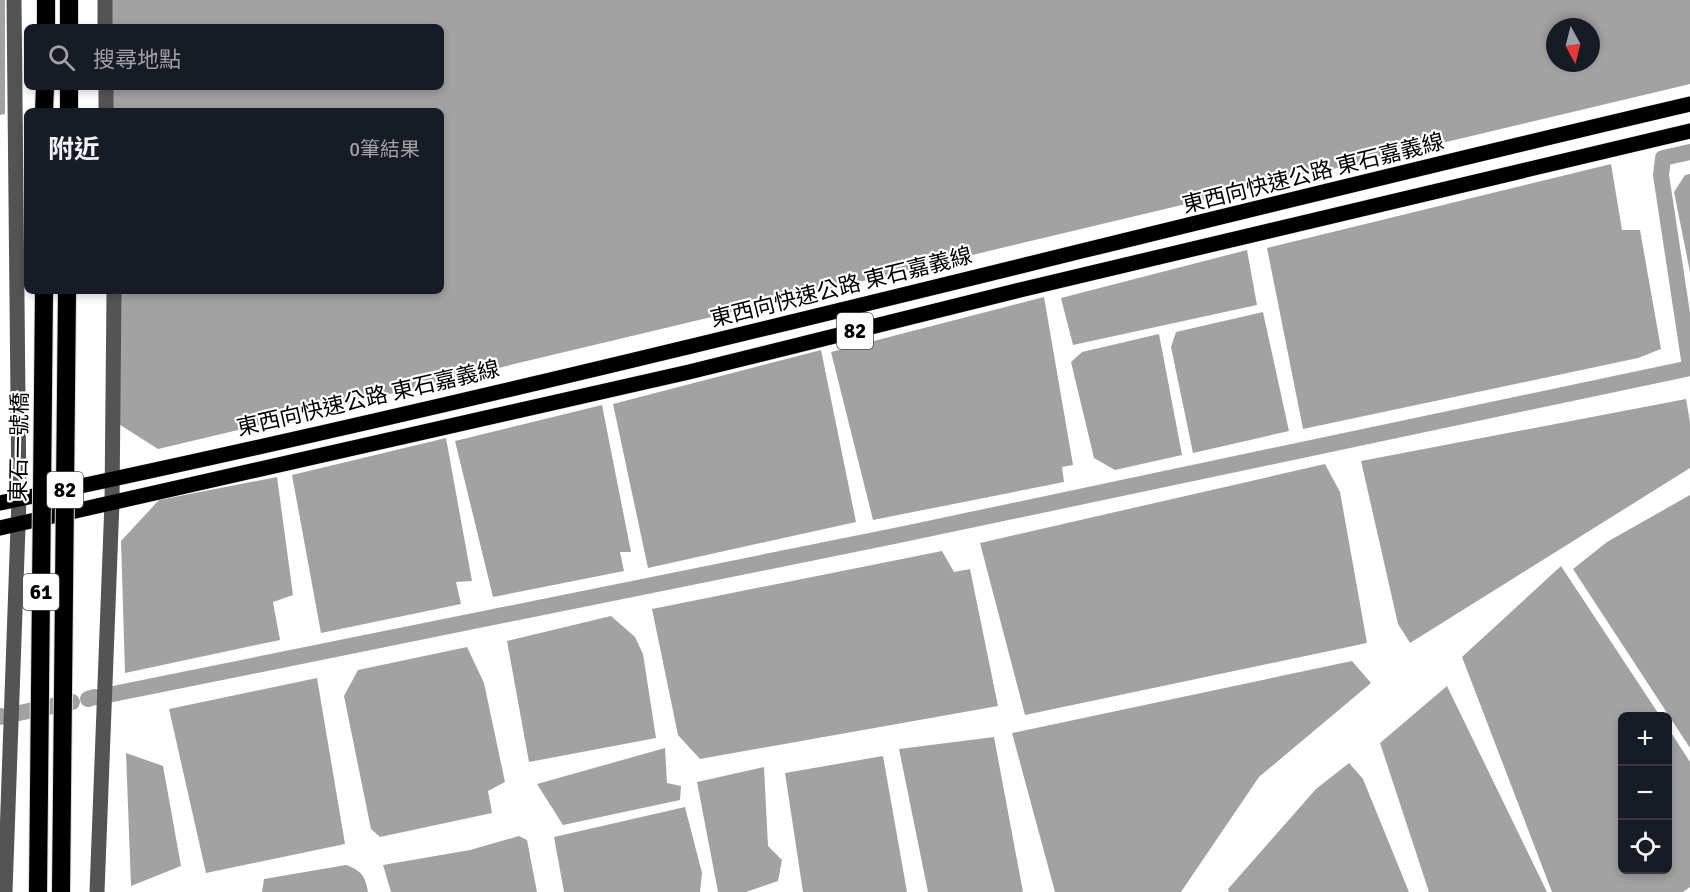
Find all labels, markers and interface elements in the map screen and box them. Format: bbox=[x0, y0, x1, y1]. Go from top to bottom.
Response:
north arrow bbox=[1546, 18, 1600, 72]
search box bbox=[24, 24, 444, 90]
icon: search bbox=[45, 41, 78, 74]
text: 搜尋地點 bbox=[93, 46, 181, 73]
street label: 東西向快速公路 東石嘉義線 bbox=[1179, 127, 1447, 219]
text: 附近 bbox=[48, 134, 100, 166]
text: 0筆結果 bbox=[349, 137, 420, 162]
street label: 東西向快速公路 東石嘉義線 bbox=[707, 241, 975, 333]
road number: 82 bbox=[837, 313, 873, 349]
street label: 東西向快速公路 東石嘉義線 bbox=[234, 355, 502, 441]
street label: 東石一號橋 bbox=[5, 392, 33, 502]
road number: 82 bbox=[47, 472, 83, 508]
road number: 61 bbox=[23, 574, 59, 610]
map controls bbox=[1618, 712, 1672, 874]
button: + bbox=[1618, 712, 1672, 766]
button: − bbox=[1618, 766, 1672, 820]
button: locate bbox=[1618, 820, 1672, 874]

